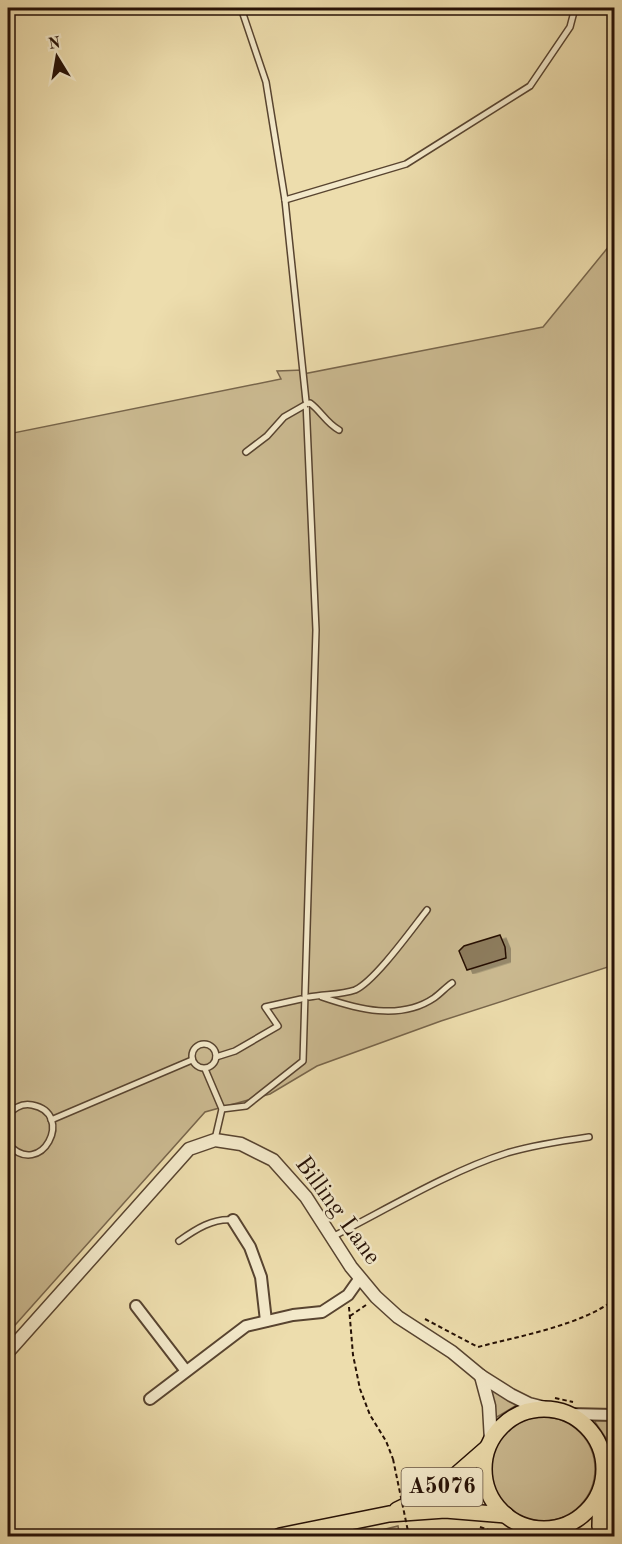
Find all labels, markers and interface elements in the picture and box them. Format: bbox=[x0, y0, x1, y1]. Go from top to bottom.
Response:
north arrow bbox=[27, 27, 87, 87]
text: N bbox=[47, 35, 63, 53]
street label: Billing Lane bbox=[290, 1153, 384, 1269]
road number: A5076 bbox=[402, 1468, 482, 1506]

